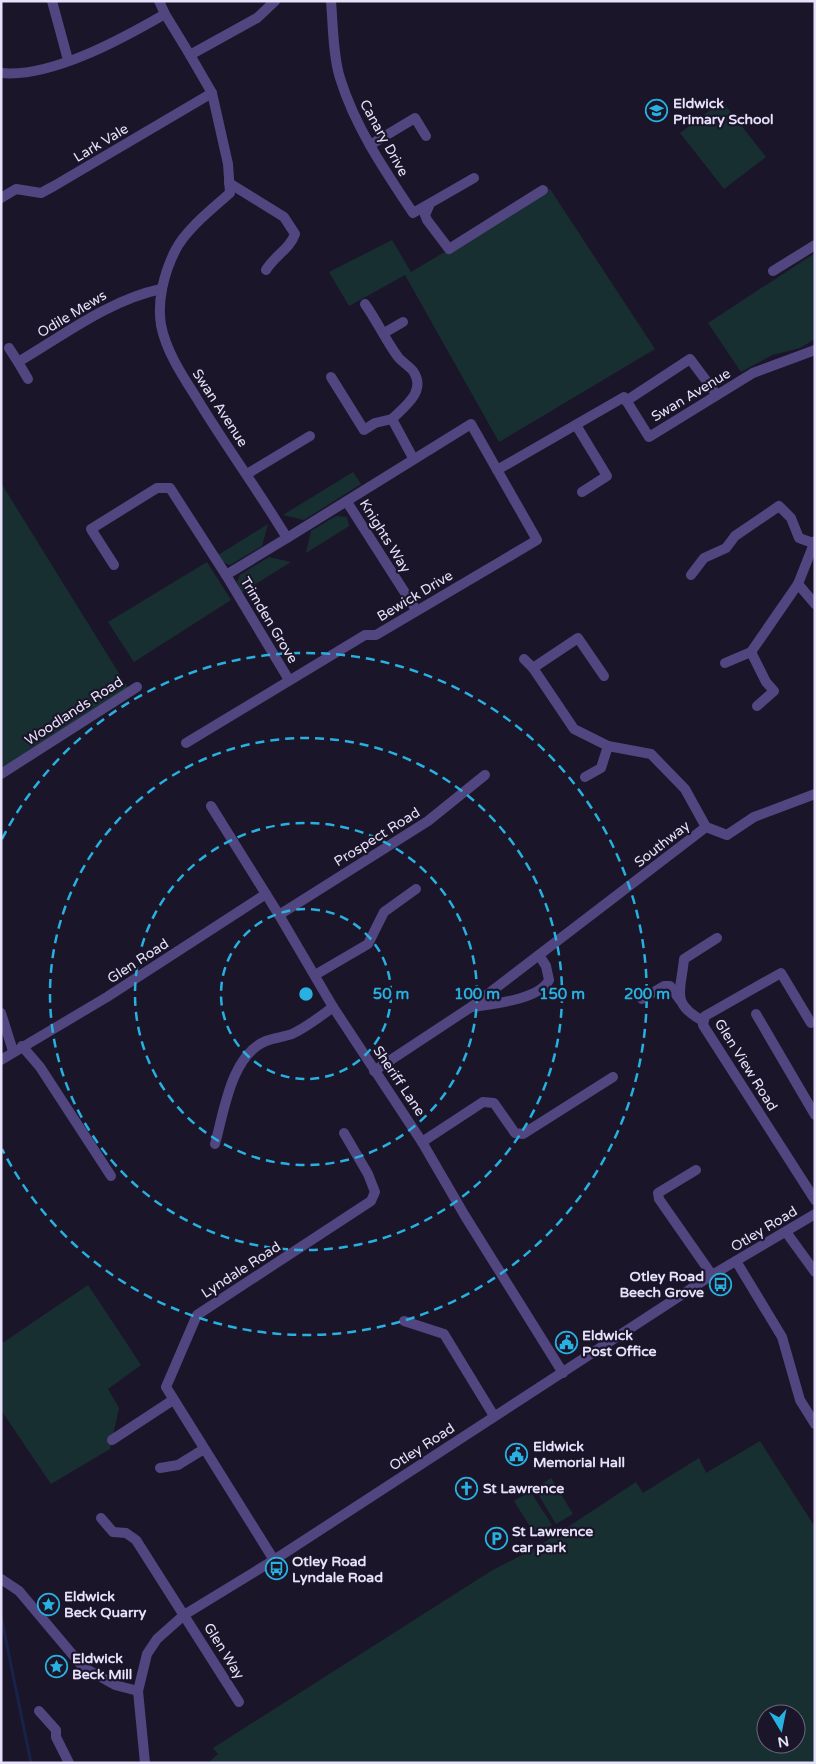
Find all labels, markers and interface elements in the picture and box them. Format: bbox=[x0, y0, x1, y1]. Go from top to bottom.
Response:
place label: Eldwick Primary School bbox=[673, 95, 774, 128]
street label: Canary Drive bbox=[356, 97, 412, 179]
school or university icon: Eldwick Primary School bbox=[645, 99, 669, 123]
street label: Lark Vale bbox=[71, 120, 131, 166]
street label: Odile Mews bbox=[34, 287, 110, 341]
street label: Swan Avenue bbox=[648, 365, 734, 425]
street label: Swan Avenue bbox=[189, 366, 251, 450]
street label: Knights Way bbox=[356, 496, 414, 576]
street label: Bewick Drive bbox=[374, 567, 456, 625]
street label: Trimden Grove bbox=[237, 574, 301, 666]
street label: Woodlands Road bbox=[22, 673, 126, 749]
street label: Prospect Road bbox=[331, 804, 423, 870]
street label: Southway bbox=[631, 817, 693, 871]
street label: Glen Road bbox=[104, 935, 172, 987]
centre of rings bbox=[297, 985, 315, 1003]
text: 50 m bbox=[373, 985, 409, 1003]
text: 100 m bbox=[454, 985, 500, 1003]
text: 150 m bbox=[539, 985, 585, 1003]
text: 200 m bbox=[624, 985, 670, 1003]
street label: Glen View Road bbox=[711, 1016, 781, 1114]
street label: Sheriff Lane bbox=[369, 1043, 429, 1119]
street label: Otley Road bbox=[728, 1203, 800, 1255]
street label: Lyndale Road bbox=[198, 1238, 284, 1302]
place label: Otley Road Beech Grove bbox=[619, 1268, 704, 1301]
bus stop icon: Otley Road Beech Grove bbox=[708, 1272, 732, 1296]
place label: Eldwick Post Office bbox=[582, 1327, 657, 1360]
public building icon: Eldwick Post Office bbox=[554, 1331, 578, 1355]
street label: Otley Road bbox=[386, 1420, 458, 1474]
place label: Eldwick Memorial Hall bbox=[533, 1438, 625, 1471]
public building icon: Eldwick Memorial Hall bbox=[505, 1442, 529, 1466]
church icon: St Lawrence bbox=[455, 1476, 479, 1500]
place label: St Lawrence bbox=[483, 1480, 564, 1497]
place label: St Lawrence car park bbox=[512, 1523, 593, 1556]
parking icon: St Lawrence car park bbox=[484, 1527, 508, 1551]
place label: Otley Road Lyndale Road bbox=[292, 1553, 383, 1586]
bus stop icon: Otley Road Lyndale Road bbox=[264, 1557, 288, 1581]
place label: Eldwick Beck Quarry bbox=[64, 1588, 147, 1621]
place icon: Eldwick Beck Quarry bbox=[36, 1592, 60, 1616]
street label: Glen Way bbox=[200, 1620, 248, 1683]
place label: Eldwick Beck Mill bbox=[72, 1650, 132, 1683]
place icon: Eldwick Beck Mill bbox=[44, 1654, 68, 1678]
north arrow bbox=[756, 1704, 806, 1754]
text: N bbox=[776, 1732, 790, 1751]

